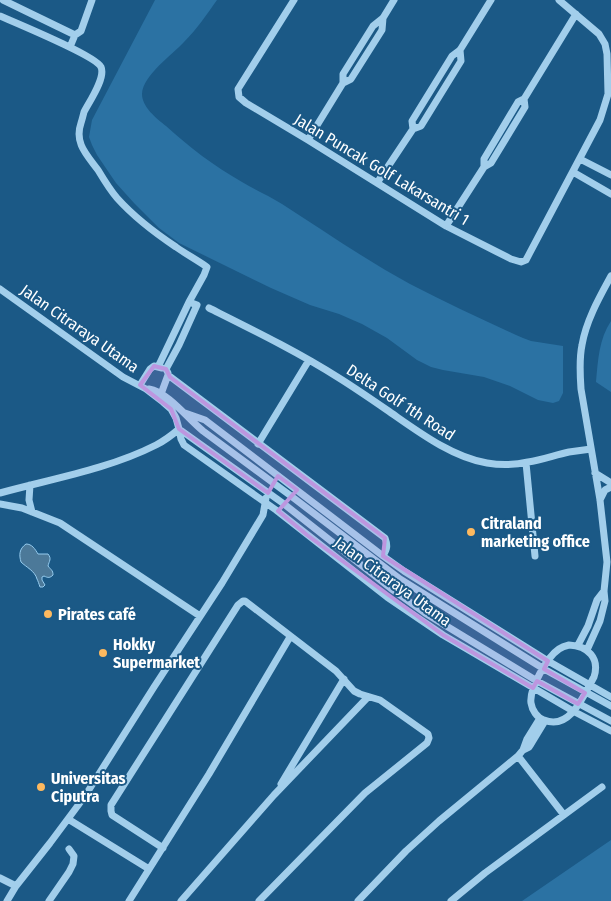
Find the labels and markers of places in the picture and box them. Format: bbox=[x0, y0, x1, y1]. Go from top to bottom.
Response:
place label: Citraland marketing office bbox=[481, 514, 590, 551]
marker: Citraland marketing office bbox=[465, 526, 477, 538]
place label: Pirates café bbox=[58, 605, 136, 624]
marker: Pirates café bbox=[42, 608, 54, 620]
place label: Hokky Supermarket bbox=[113, 635, 200, 672]
marker: Hokky Supermarket bbox=[97, 647, 109, 659]
place label: Universitas Ciputra bbox=[51, 769, 126, 806]
marker: Universitas Ciputra bbox=[35, 781, 47, 793]

